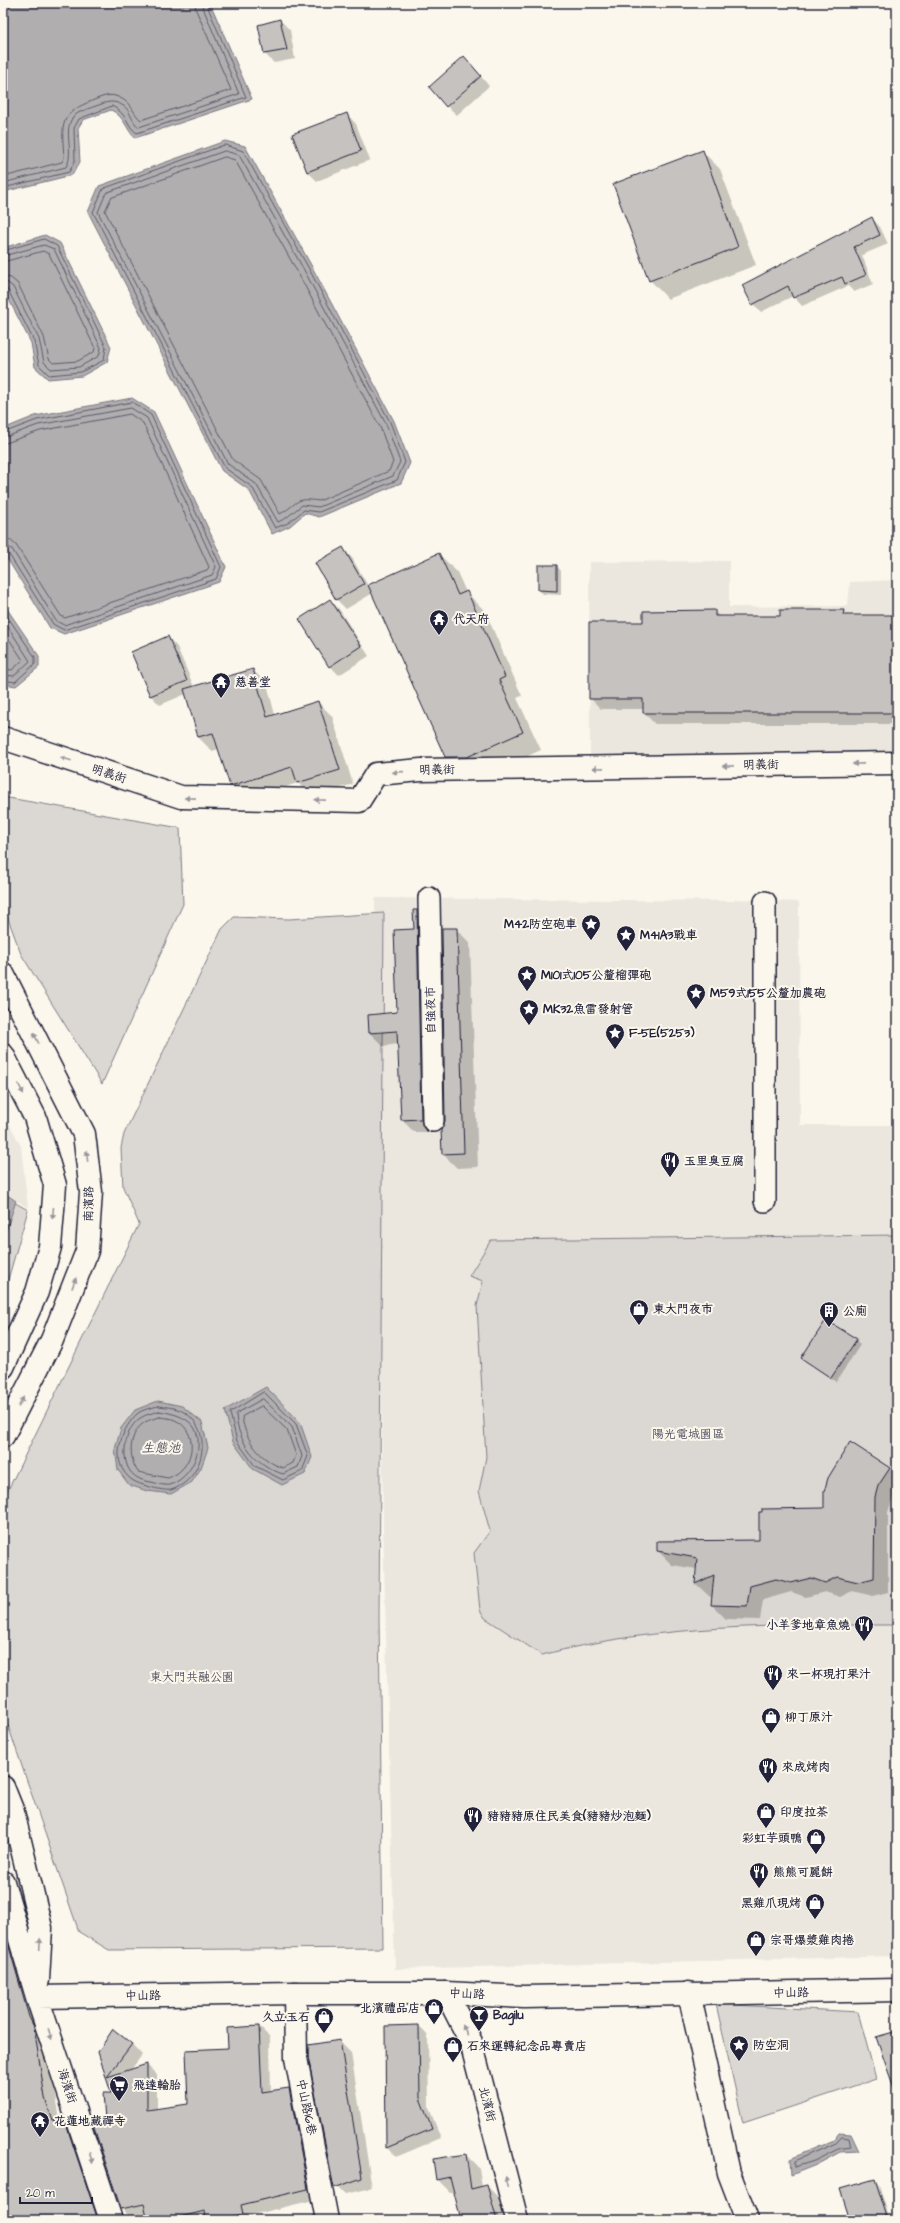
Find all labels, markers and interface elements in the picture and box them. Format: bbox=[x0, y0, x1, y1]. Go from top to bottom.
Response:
temple icon: 代天府 bbox=[428, 608, 450, 636]
place label: 代天府 bbox=[453, 611, 489, 628]
temple icon: 慈善堂 bbox=[210, 671, 232, 699]
place label: 慈善堂 bbox=[235, 674, 271, 691]
one-way arrow bbox=[60, 756, 72, 762]
street label: 明義街 bbox=[743, 756, 779, 774]
street label: 明義街 bbox=[89, 760, 129, 788]
street label: 明義街 bbox=[419, 761, 455, 779]
one-way arrow bbox=[851, 761, 864, 767]
one-way arrow bbox=[721, 763, 734, 769]
one-way arrow bbox=[592, 764, 604, 771]
one-way arrow bbox=[392, 769, 404, 775]
one-way arrow bbox=[184, 794, 196, 801]
one-way arrow bbox=[314, 797, 326, 804]
place icon: M42防空砲車 bbox=[580, 913, 602, 941]
place label: M42防空砲車 bbox=[504, 916, 577, 933]
place icon: M41A3戰車 bbox=[615, 924, 637, 952]
place label: M41A3戰車 bbox=[640, 927, 697, 944]
place icon: M101式105公釐榴彈砲 bbox=[516, 964, 538, 992]
place label: M101式105公釐榴彈砲 bbox=[541, 967, 651, 984]
place icon: M59式155公釐加農砲 bbox=[685, 982, 707, 1010]
place label: M59式155公釐加農砲 bbox=[710, 985, 826, 1002]
street label: 自強夜市 bbox=[422, 986, 440, 1034]
place icon: MK32魚雷發射管 bbox=[518, 998, 540, 1026]
place label: MK32魚雷發射管 bbox=[543, 1001, 633, 1018]
place icon: F-5E(5253) bbox=[604, 1022, 626, 1050]
place label: F-5E(5253) bbox=[629, 1025, 695, 1042]
one-way arrow bbox=[32, 1032, 39, 1044]
one-way arrow bbox=[18, 1084, 24, 1095]
one-way arrow bbox=[84, 1150, 90, 1162]
restaurant icon: 玉里臭豆腐 bbox=[659, 1150, 681, 1178]
place label: 玉里臭豆腐 bbox=[684, 1153, 744, 1170]
street label: 南濱路 bbox=[80, 1186, 98, 1222]
one-way arrow bbox=[49, 1207, 56, 1219]
one-way arrow bbox=[72, 1277, 78, 1289]
shop icon: 東大門夜市 bbox=[628, 1298, 650, 1326]
building icon: 公廁 bbox=[818, 1300, 840, 1328]
place label: 東大門夜市 bbox=[653, 1301, 713, 1318]
place label: 公廁 bbox=[843, 1303, 867, 1320]
one-way arrow bbox=[18, 1396, 24, 1407]
park label: 陽光電城園區 bbox=[652, 1426, 724, 1443]
water label: 生態池 bbox=[141, 1439, 181, 1457]
restaurant icon: 小羊爹地章魚燒 bbox=[853, 1614, 875, 1642]
place label: 小羊爹地章魚燒 bbox=[766, 1617, 850, 1634]
restaurant icon: 來一杯現打果汁 bbox=[762, 1663, 784, 1691]
place label: 來一杯現打果汁 bbox=[787, 1666, 871, 1683]
park label: 東大門共融公園 bbox=[150, 1669, 234, 1686]
shop icon: 柳丁原汁 bbox=[760, 1706, 782, 1734]
place label: 柳丁原汁 bbox=[785, 1709, 833, 1726]
restaurant icon: 來成烤肉 bbox=[757, 1756, 779, 1784]
place label: 來成烤肉 bbox=[782, 1759, 830, 1776]
shop icon: 印度拉茶 bbox=[755, 1801, 777, 1829]
place label: 印度拉茶 bbox=[780, 1804, 828, 1821]
restaurant icon: 豬豬豬原住民美食(豬豬炒泡麵) bbox=[462, 1805, 484, 1833]
place label: 豬豬豬原住民美食(豬豬炒泡麵) bbox=[487, 1808, 652, 1825]
shop icon: 彩虹芋頭鴨 bbox=[805, 1827, 827, 1855]
place label: 彩虹芋頭鴨 bbox=[742, 1830, 802, 1847]
restaurant icon: 熊熊可麗餅 bbox=[748, 1861, 770, 1889]
place label: 熊熊可麗餅 bbox=[773, 1864, 833, 1881]
shop icon: 黑雞爪現烤 bbox=[804, 1892, 826, 1920]
place label: 黑雞爪現烤 bbox=[741, 1895, 801, 1912]
shop icon: 宗哥爆漿雞肉捲 bbox=[745, 1929, 767, 1957]
place label: 宗哥爆漿雞肉捲 bbox=[770, 1932, 854, 1949]
one-way arrow bbox=[37, 1938, 44, 1950]
street label: 中山路 bbox=[773, 1984, 809, 2002]
street label: 中山路 bbox=[449, 1985, 485, 2003]
street label: 中山路 bbox=[125, 1987, 161, 2005]
shop icon: 北濱禮品店 bbox=[423, 1997, 445, 2025]
place label: 北濱禮品店 bbox=[360, 2000, 420, 2017]
bar icon: Bagilu bbox=[468, 2004, 490, 2032]
shop icon: 久立玉石 bbox=[313, 2006, 335, 2034]
place label: Bagilu bbox=[493, 2007, 524, 2026]
place label: 久立玉石 bbox=[262, 2009, 310, 2026]
one-way arrow bbox=[462, 2024, 468, 2036]
one-way arrow bbox=[47, 2029, 53, 2041]
place icon: 防空洞 bbox=[728, 2034, 750, 2062]
shop icon: 石來運轉紀念品專賣店 bbox=[442, 2035, 464, 2063]
place label: 防空洞 bbox=[753, 2037, 789, 2054]
place label: 石來運轉紀念品專賣店 bbox=[467, 2038, 587, 2055]
street label: 海濱街 bbox=[53, 2066, 81, 2106]
supermarket icon: 飛達輪胎 bbox=[108, 2074, 130, 2102]
place label: 飛達輪胎 bbox=[133, 2077, 181, 2094]
street label: 中山路16巷 bbox=[292, 2077, 320, 2137]
street label: 北濱街 bbox=[474, 2084, 500, 2124]
temple icon: 花蓮地藏禪寺 bbox=[29, 2110, 51, 2138]
place label: 花蓮地藏禪寺 bbox=[54, 2113, 126, 2130]
one-way arrow bbox=[88, 2152, 94, 2164]
one-way arrow bbox=[504, 2176, 510, 2188]
scale bar bbox=[20, 2179, 92, 2205]
text: 20 m bbox=[26, 2185, 55, 2202]

